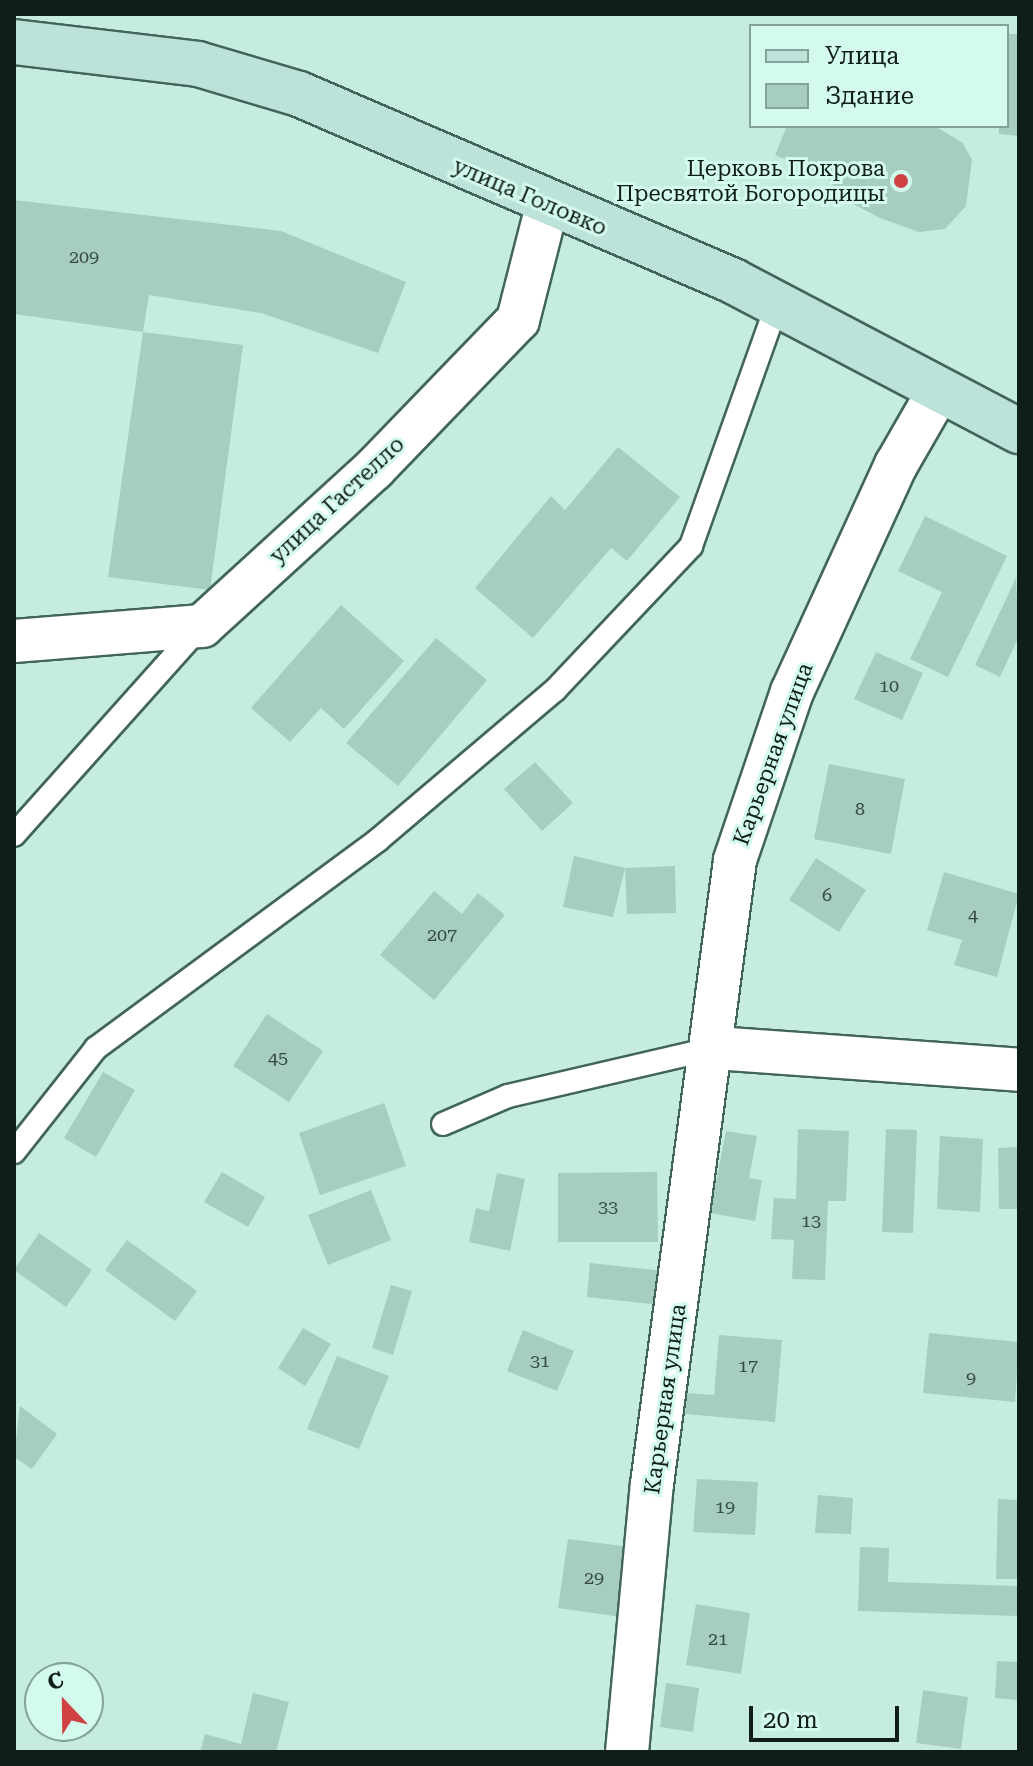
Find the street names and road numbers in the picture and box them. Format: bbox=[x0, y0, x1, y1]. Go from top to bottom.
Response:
street label: улица Головко bbox=[449, 153, 611, 241]
street label: улица Гастелло bbox=[264, 431, 410, 569]
street label: Карьерная улица bbox=[728, 659, 818, 849]
street label: Карьерная улица bbox=[639, 1302, 691, 1496]

